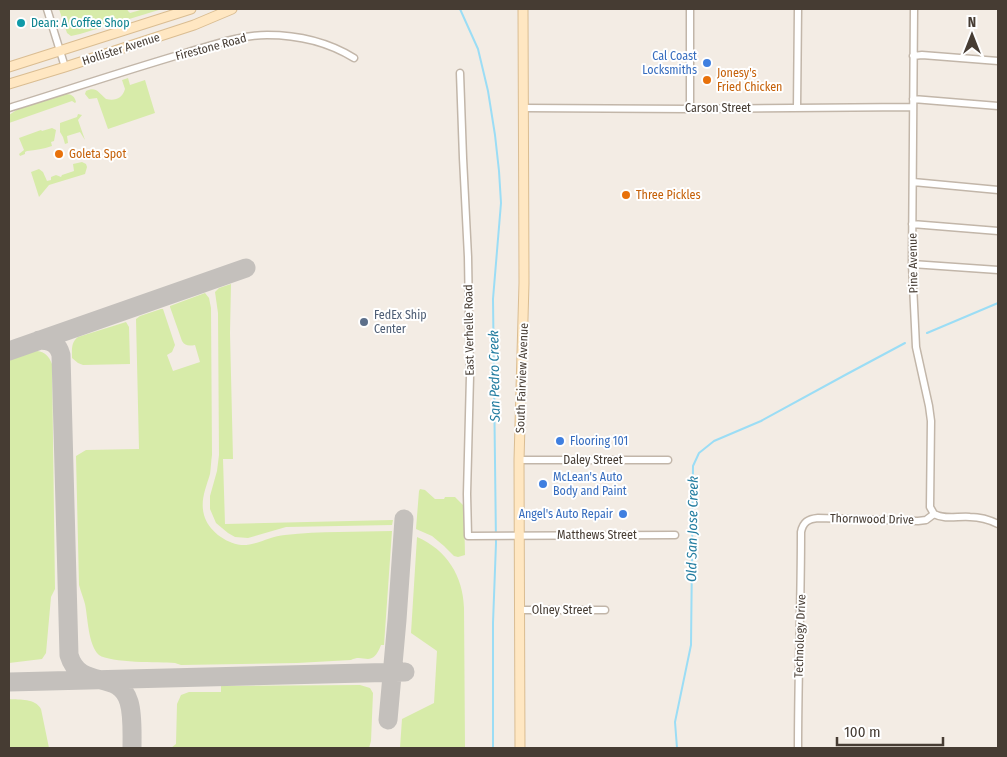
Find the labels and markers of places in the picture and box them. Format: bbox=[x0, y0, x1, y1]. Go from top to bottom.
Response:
place label: Dean: A Coffee Shop bbox=[31, 16, 130, 30]
marker: Dean: A Coffee Shop bbox=[15, 17, 27, 29]
place label: Cal Coast Locksmiths bbox=[642, 49, 697, 77]
marker: Cal Coast Locksmiths bbox=[701, 57, 713, 69]
place label: Jonesy's Fried Chicken bbox=[717, 66, 782, 94]
marker: Jonesy's Fried Chicken bbox=[701, 74, 713, 86]
place label: Goleta Spot bbox=[69, 147, 126, 161]
marker: Goleta Spot bbox=[53, 148, 65, 160]
place label: Three Pickles bbox=[636, 188, 701, 202]
marker: Three Pickles bbox=[620, 189, 632, 201]
place label: FedEx Ship Center bbox=[374, 308, 427, 336]
marker: FedEx Ship Center bbox=[358, 316, 370, 328]
place label: Flooring 101 bbox=[570, 434, 628, 448]
marker: Flooring 101 bbox=[554, 435, 566, 447]
place label: McLean's Auto Body and Paint bbox=[553, 470, 627, 498]
marker: McLean's Auto Body and Paint bbox=[537, 478, 549, 490]
place label: Angel's Auto Repair bbox=[519, 507, 614, 521]
marker: Angel's Auto Repair bbox=[617, 508, 629, 520]

